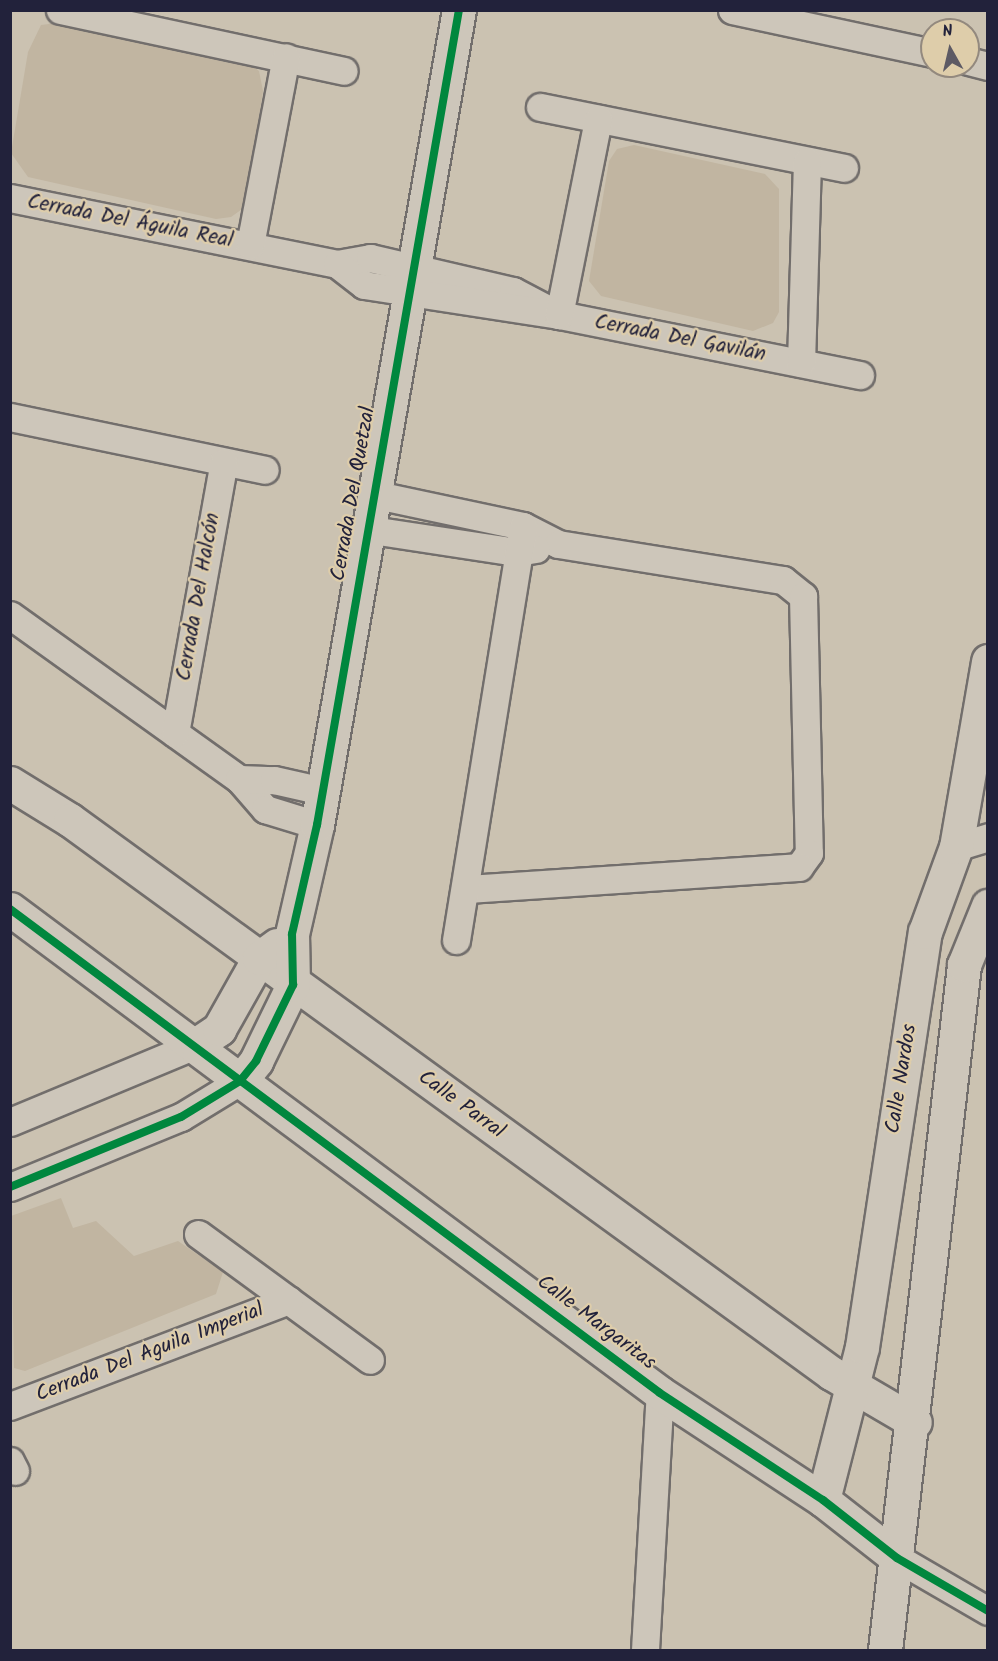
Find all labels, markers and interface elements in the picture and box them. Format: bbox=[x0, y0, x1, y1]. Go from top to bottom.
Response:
north arrow bbox=[920, 18, 980, 78]
text: N bbox=[941, 19, 954, 45]
street label: Cerrada Del Águila Real bbox=[25, 190, 235, 254]
street label: Cerrada Del Gavilán bbox=[592, 310, 768, 368]
street label: Cerrada Del Quetzal bbox=[326, 405, 382, 583]
street label: Cerrada Del Halcón bbox=[172, 511, 226, 683]
street label: Calle Nardos bbox=[881, 1022, 923, 1136]
street label: Calle Parral bbox=[413, 1065, 509, 1145]
street label: Calle Margaritas bbox=[531, 1270, 661, 1376]
street label: Cerrada Del Aguila Imperial bbox=[33, 1298, 267, 1408]

